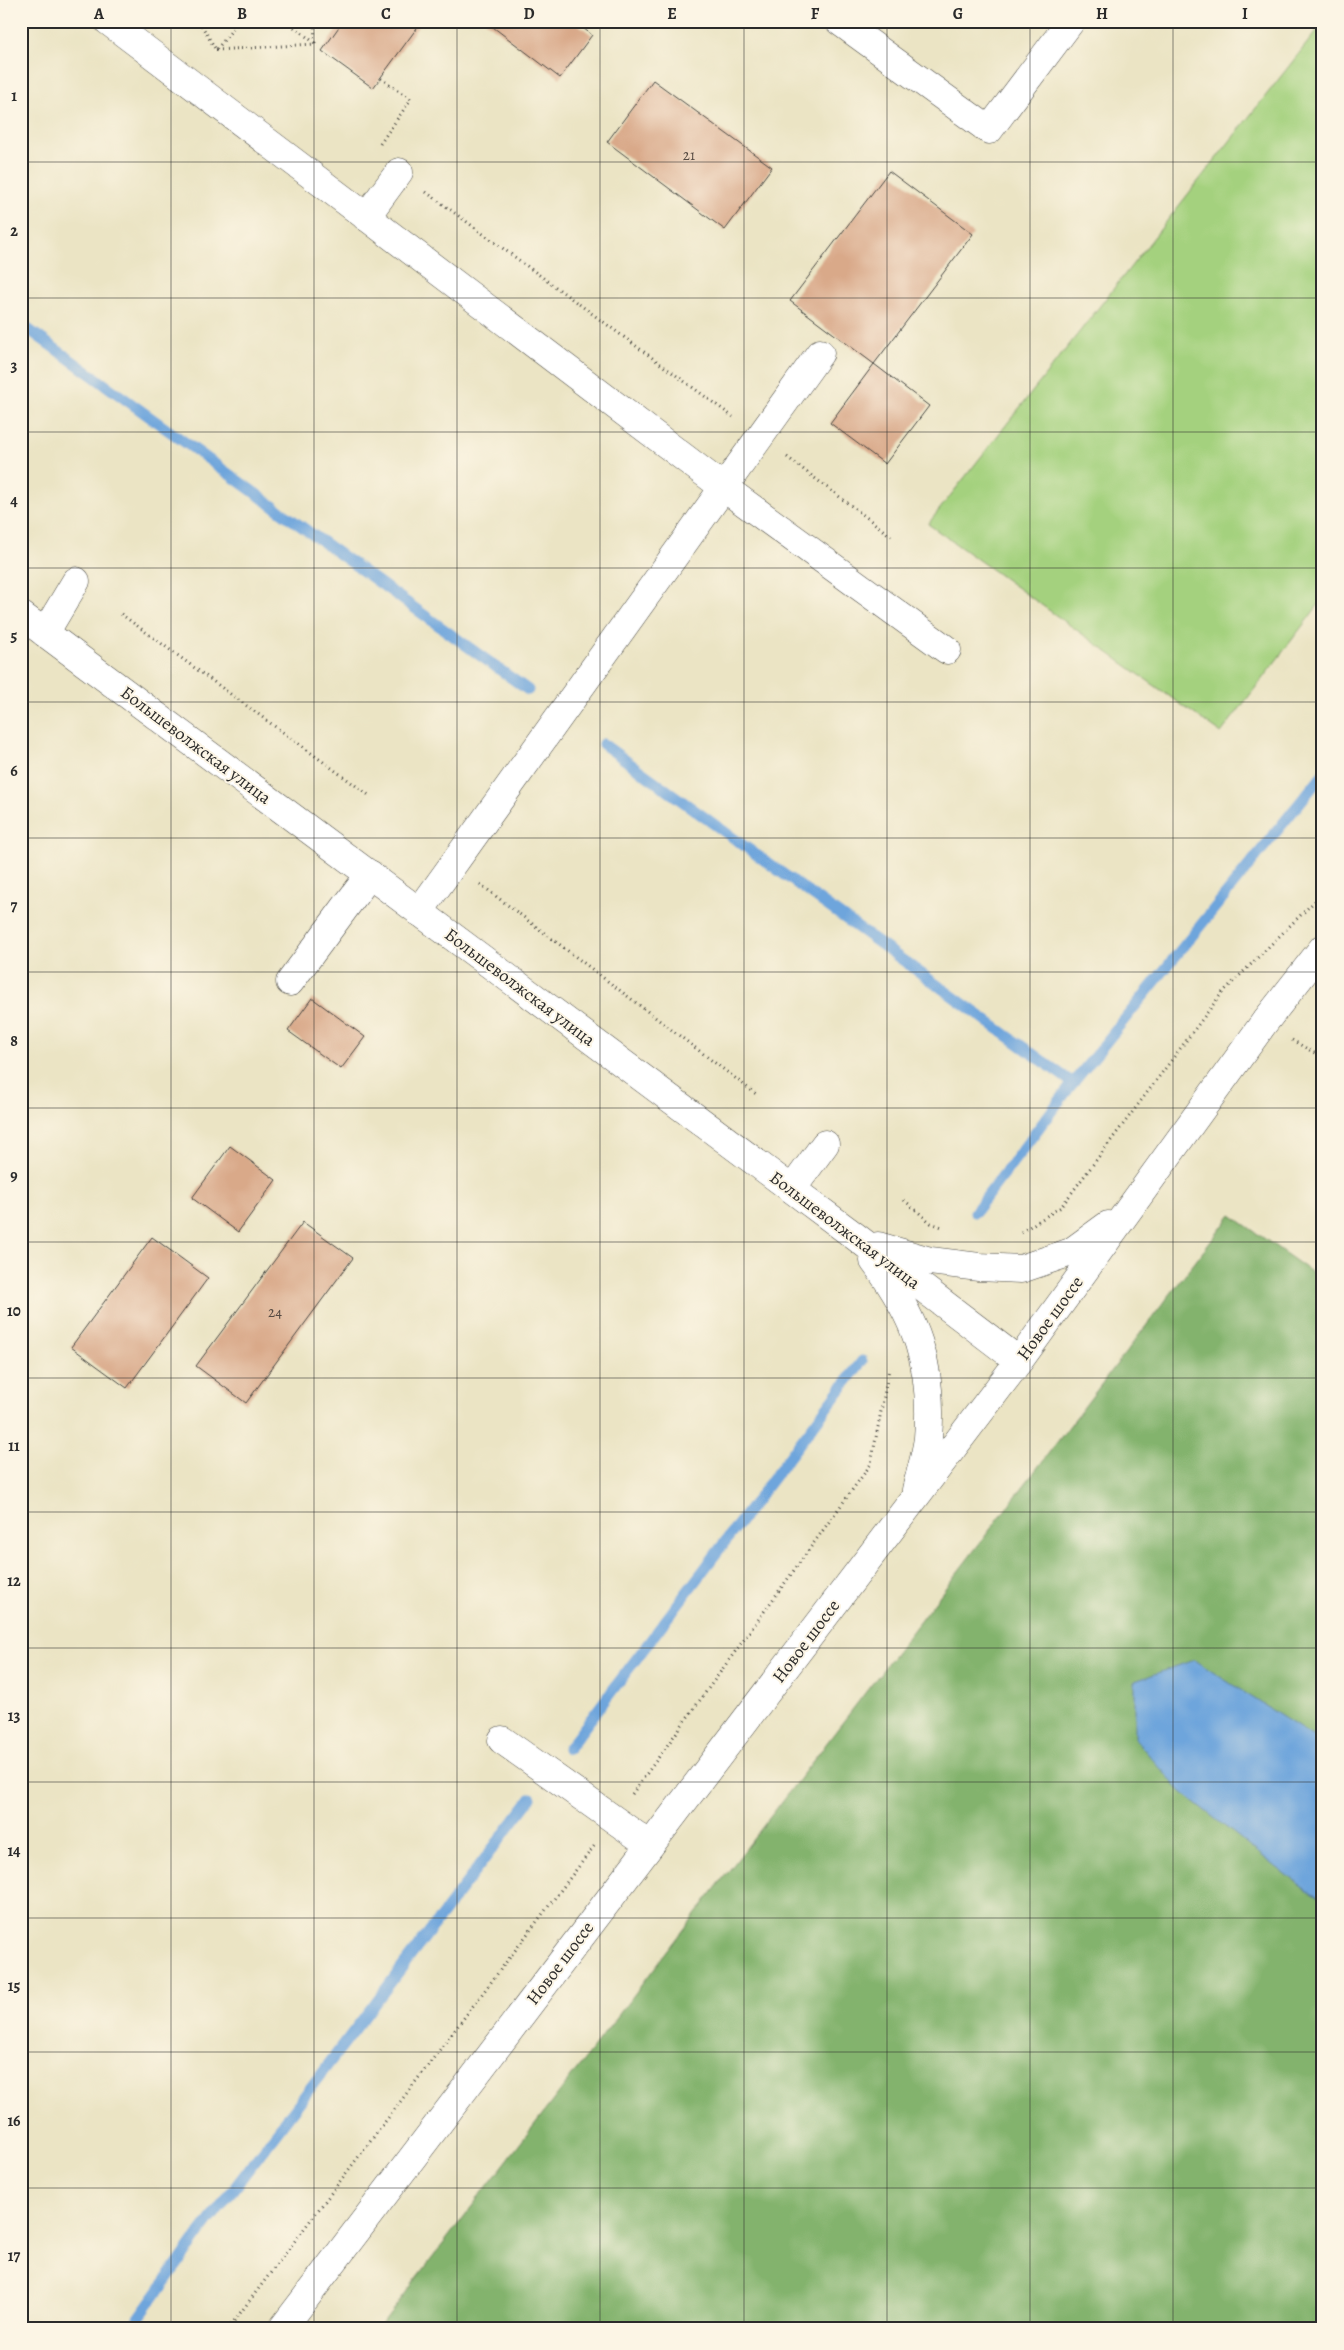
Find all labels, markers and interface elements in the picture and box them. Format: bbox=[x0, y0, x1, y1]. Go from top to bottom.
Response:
text: A bbox=[93, 3, 105, 25]
text: B bbox=[237, 3, 247, 25]
text: C bbox=[381, 3, 391, 25]
text: D bbox=[523, 3, 535, 25]
text: E bbox=[667, 3, 677, 25]
text: F bbox=[811, 3, 820, 25]
text: G bbox=[953, 3, 963, 25]
text: H bbox=[1096, 3, 1108, 25]
text: I bbox=[1242, 3, 1248, 25]
text: 1 bbox=[11, 85, 17, 107]
house number: 21 bbox=[683, 145, 695, 165]
text: 2 bbox=[10, 220, 18, 242]
text: 3 bbox=[11, 355, 18, 377]
text: 4 bbox=[10, 490, 18, 512]
text: 5 bbox=[11, 625, 18, 647]
street label: Большеволжская улица bbox=[116, 680, 277, 810]
text: 6 bbox=[10, 760, 18, 782]
text: 7 bbox=[11, 895, 18, 917]
street label: Большеволжская улица bbox=[440, 922, 601, 1052]
text: 8 bbox=[10, 1030, 18, 1052]
text: 9 bbox=[10, 1165, 18, 1187]
street label: Большеволжская улица bbox=[765, 1165, 926, 1295]
street label: Новое шоссе bbox=[1011, 1271, 1089, 1365]
text: 10 bbox=[7, 1300, 21, 1322]
house number: 24 bbox=[268, 1302, 282, 1322]
text: 11 bbox=[8, 1435, 20, 1457]
text: 12 bbox=[7, 1570, 21, 1592]
street label: Новое шоссе bbox=[767, 1594, 845, 1688]
text: 13 bbox=[8, 1705, 20, 1727]
text: 14 bbox=[7, 1840, 21, 1862]
street label: Новое шоссе bbox=[521, 1916, 599, 2010]
text: 15 bbox=[8, 1975, 20, 1997]
text: 16 bbox=[7, 2110, 21, 2132]
text: 17 bbox=[8, 2245, 20, 2267]

